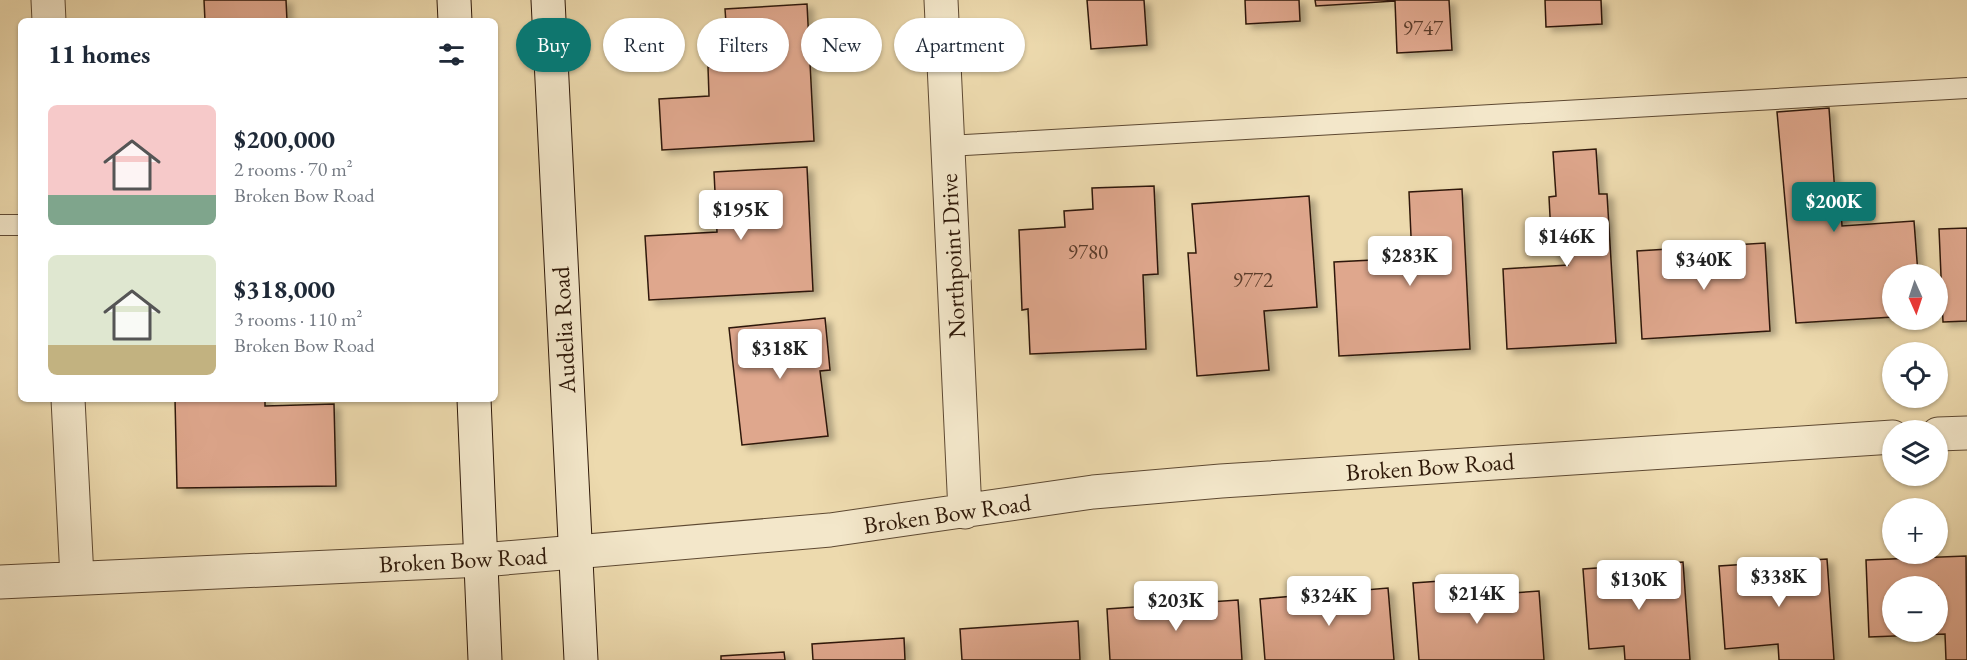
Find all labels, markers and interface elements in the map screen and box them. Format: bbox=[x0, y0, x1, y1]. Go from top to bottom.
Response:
house number: 9747 bbox=[1403, 14, 1444, 41]
chip: Buy bbox=[516, 18, 591, 72]
chip: Rent bbox=[603, 18, 685, 72]
chip: Filters bbox=[697, 18, 789, 72]
chip: New bbox=[801, 18, 882, 72]
chip: Apartment bbox=[894, 18, 1025, 72]
text: 11 homes bbox=[48, 37, 150, 71]
icon: filters bbox=[435, 38, 468, 71]
text: $200,000 bbox=[234, 122, 335, 156]
icon: home bbox=[96, 129, 168, 201]
text: 2 rooms · 70 m² bbox=[234, 156, 353, 182]
street label: Northpoint Drive bbox=[933, 173, 972, 339]
text: Broken Bow Road bbox=[234, 182, 375, 208]
pin: $200K bbox=[1792, 182, 1876, 233]
text: $200K bbox=[1806, 188, 1862, 214]
pin: $195K bbox=[699, 190, 783, 241]
text: $195K bbox=[713, 196, 769, 222]
pin: $146K bbox=[1525, 217, 1609, 268]
text: $146K bbox=[1539, 223, 1595, 249]
pin: $283K bbox=[1368, 236, 1452, 287]
house number: 9780 bbox=[1068, 238, 1108, 265]
pin: $340K bbox=[1662, 240, 1746, 291]
text: $283K bbox=[1382, 242, 1438, 268]
text: $340K bbox=[1676, 246, 1732, 272]
north arrow bbox=[1882, 264, 1948, 330]
map controls bbox=[1882, 264, 1948, 642]
street label: Audelia Road bbox=[545, 265, 582, 395]
house number: 9772 bbox=[1233, 266, 1273, 293]
text: $318,000 bbox=[234, 272, 335, 306]
icon: home bbox=[96, 279, 168, 351]
text: 3 rooms · 110 m² bbox=[234, 306, 362, 332]
pin: $318K bbox=[738, 329, 822, 380]
text: Broken Bow Road bbox=[234, 332, 375, 358]
text: $318K bbox=[752, 335, 808, 361]
button: locate bbox=[1882, 342, 1948, 408]
button: layers bbox=[1882, 420, 1948, 486]
street label: Broken Bow Road bbox=[1345, 445, 1516, 488]
street label: Broken Bow Road bbox=[861, 486, 1034, 541]
button: + bbox=[1882, 498, 1948, 564]
street label: Broken Bow Road bbox=[378, 540, 549, 579]
pin: $338K bbox=[1737, 557, 1821, 608]
pin: $130K bbox=[1597, 560, 1681, 611]
text: $338K bbox=[1751, 563, 1807, 589]
text: $130K bbox=[1611, 566, 1667, 592]
pin: $214K bbox=[1435, 574, 1519, 625]
pin: $324K bbox=[1287, 576, 1371, 627]
button: − bbox=[1882, 576, 1948, 642]
text: $214K bbox=[1449, 580, 1505, 606]
pin: $203K bbox=[1134, 581, 1218, 632]
text: $324K bbox=[1301, 582, 1357, 608]
text: $203K bbox=[1148, 587, 1204, 613]

